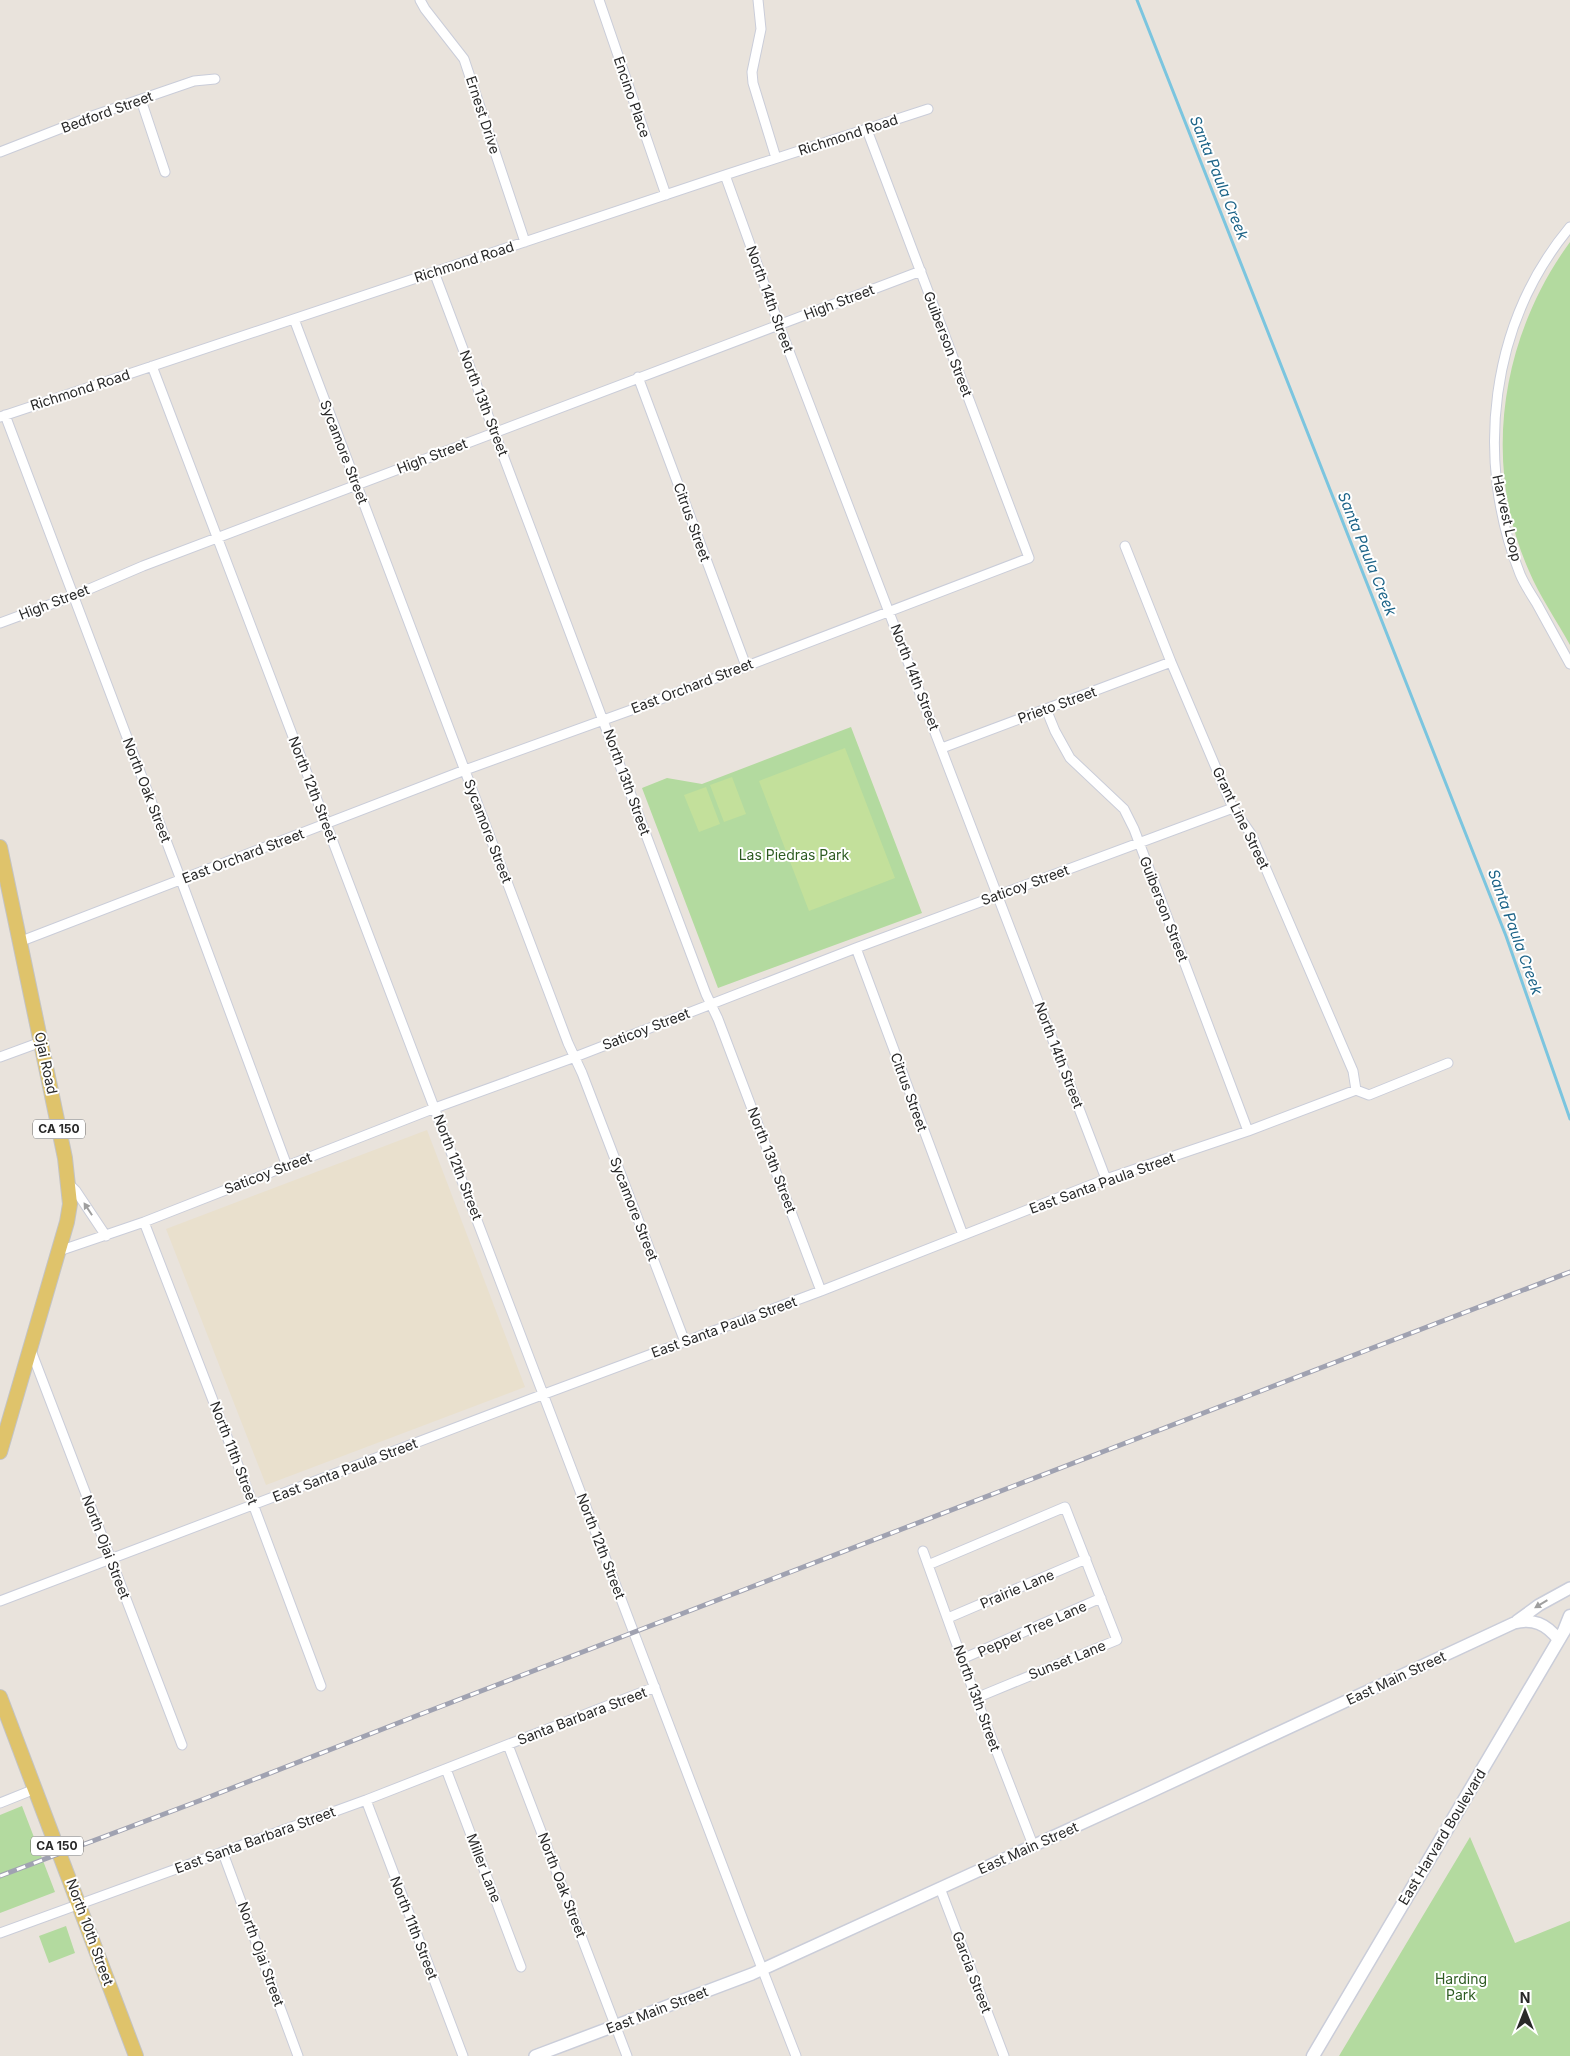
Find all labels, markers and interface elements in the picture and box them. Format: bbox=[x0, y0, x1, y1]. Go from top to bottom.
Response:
street label: Encino Place bbox=[611, 54, 654, 140]
street label: Ernest Drive bbox=[463, 74, 504, 156]
street label: Bedford Street bbox=[59, 87, 155, 136]
street label: Richmond Road bbox=[796, 110, 900, 159]
water label: Santa Paula Creek bbox=[1186, 113, 1253, 243]
street label: Richmond Road bbox=[412, 237, 516, 286]
street label: North 14th Street bbox=[743, 243, 798, 355]
street label: High Street bbox=[801, 280, 877, 323]
street label: Guiberson Street bbox=[921, 289, 977, 399]
street label: North 13th Street bbox=[456, 348, 513, 458]
street label: Richmond Road bbox=[28, 365, 132, 414]
street label: Sycamore Street bbox=[317, 397, 372, 507]
street label: High Street bbox=[394, 434, 470, 477]
street label: Harvest Loop bbox=[1489, 473, 1526, 563]
street label: Citrus Street bbox=[670, 480, 715, 564]
water label: Santa Paula Creek bbox=[1334, 489, 1401, 619]
street label: High Street bbox=[16, 580, 92, 623]
street label: North 14th Street bbox=[887, 621, 944, 733]
street label: East Orchard Street bbox=[629, 654, 756, 717]
street label: Prieto Street bbox=[1015, 682, 1099, 727]
street label: North 13th Street bbox=[600, 726, 655, 838]
street label: North 12th Street bbox=[286, 734, 342, 844]
street label: North Oak Street bbox=[120, 735, 175, 845]
street label: Grant Line Street bbox=[1209, 764, 1274, 872]
street label: Sycamore Street bbox=[461, 776, 516, 886]
street label: East Orchard Street bbox=[180, 824, 307, 887]
park label: Las Piedras Park bbox=[739, 846, 850, 863]
street label: Guiberson Street bbox=[1137, 854, 1193, 964]
street label: Saticoy Street bbox=[979, 861, 1071, 908]
water label: Santa Paula Creek bbox=[1484, 866, 1547, 998]
street label: North 14th Street bbox=[1031, 999, 1088, 1111]
street label: Saticoy Street bbox=[600, 1004, 692, 1053]
street label: Ojai Road bbox=[32, 1030, 61, 1096]
street label: Citrus Street bbox=[887, 1050, 932, 1134]
street label: North 13th Street bbox=[744, 1105, 801, 1215]
street label: North 12th Street bbox=[431, 1112, 487, 1222]
road number: CA 150 bbox=[33, 1120, 85, 1138]
street label: Saticoy Street bbox=[222, 1148, 314, 1197]
street label: East Santa Paula Street bbox=[1027, 1148, 1177, 1217]
street label: Sycamore Street bbox=[607, 1154, 662, 1264]
one-way arrow bbox=[83, 1202, 93, 1215]
street label: East Santa Paula Street bbox=[649, 1292, 799, 1361]
street label: North 11th Street bbox=[207, 1399, 262, 1507]
street label: East Santa Paula Street bbox=[270, 1434, 420, 1505]
street label: North 12th Street bbox=[574, 1491, 630, 1601]
street label: North Ojai Street bbox=[79, 1492, 134, 1602]
street label: Prairie Lane bbox=[977, 1565, 1056, 1612]
street label: Pepper Tree Lane bbox=[975, 1597, 1089, 1660]
one-way arrow bbox=[1534, 1600, 1548, 1609]
street label: Sunset Lane bbox=[1026, 1636, 1108, 1683]
street label: North 13th Street bbox=[950, 1642, 1005, 1754]
street label: East Main Street bbox=[1343, 1647, 1449, 1708]
street label: Santa Barbara Street bbox=[515, 1683, 649, 1748]
street label: East Harvard Boulevard bbox=[1394, 1766, 1489, 1908]
street label: East Santa Barbara Street bbox=[172, 1802, 338, 1876]
street label: East Main Street bbox=[975, 1818, 1081, 1877]
street label: North Oak Street bbox=[535, 1830, 590, 1940]
street label: Miller Lane bbox=[464, 1831, 505, 1905]
road number: CA 150 bbox=[31, 1836, 83, 1855]
street label: North 11th Street bbox=[387, 1874, 442, 1982]
street label: North 10th Street bbox=[63, 1876, 118, 1988]
street label: North Ojai Street bbox=[235, 1899, 288, 2009]
street label: Garcia Street bbox=[949, 1929, 996, 2015]
park label: Harding Park bbox=[1435, 1970, 1487, 2003]
street label: East Main Street bbox=[603, 1982, 711, 2037]
north arrow bbox=[1500, 1986, 1550, 2036]
text: N bbox=[1520, 1989, 1530, 2006]

